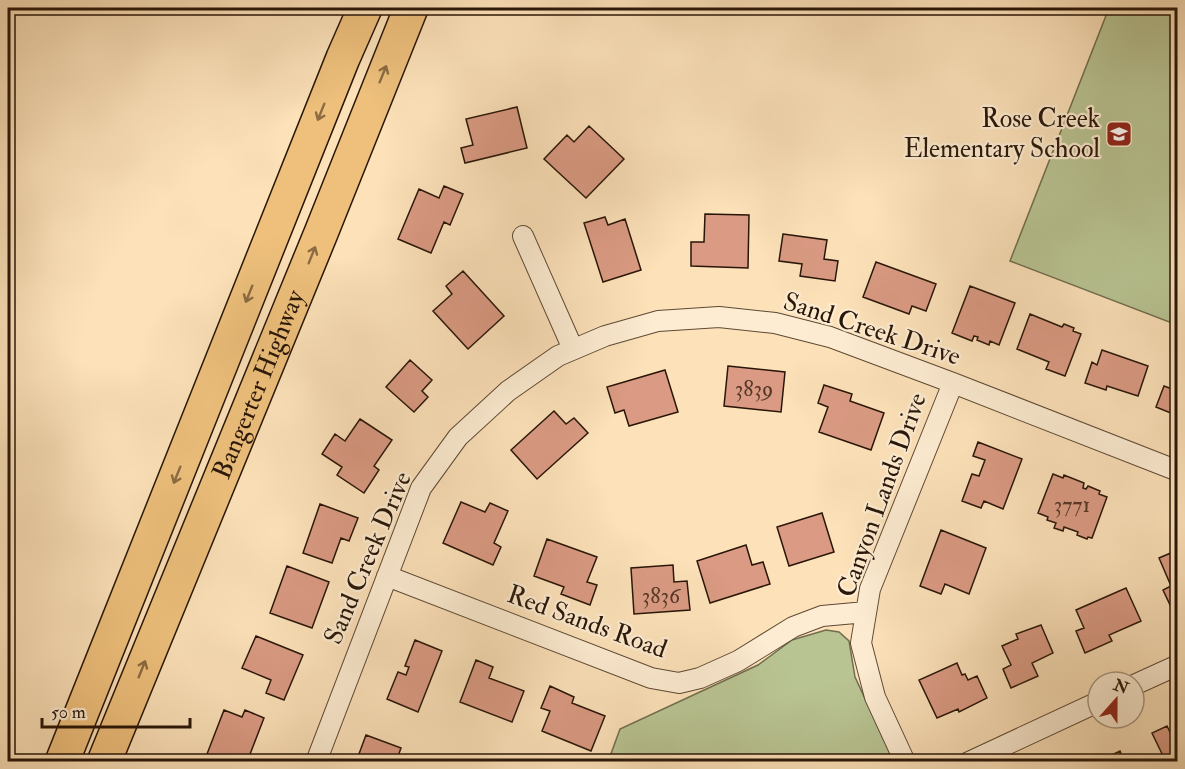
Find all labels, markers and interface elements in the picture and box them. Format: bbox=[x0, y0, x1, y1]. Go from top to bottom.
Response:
one-way arrow bbox=[378, 65, 389, 83]
one-way arrow bbox=[315, 103, 326, 121]
place label: Rose Creek Elementary School bbox=[904, 103, 1101, 165]
school or university icon: Rose Creek Elementary School bbox=[1104, 119, 1134, 149]
one-way arrow bbox=[307, 246, 318, 265]
one-way arrow bbox=[243, 284, 254, 302]
street label: Bangerter Highway bbox=[206, 285, 312, 484]
street label: Sand Creek Drive bbox=[779, 285, 965, 373]
house number: 3839 bbox=[735, 375, 773, 403]
street label: Canyon Lands Drive bbox=[830, 388, 934, 601]
one-way arrow bbox=[171, 465, 182, 483]
street label: Sand Creek Drive bbox=[317, 467, 419, 649]
house number: 3771 bbox=[1054, 491, 1090, 519]
street label: Red Sands Road bbox=[503, 578, 671, 666]
house number: 3836 bbox=[642, 582, 682, 610]
one-way arrow bbox=[137, 660, 148, 678]
north arrow bbox=[1086, 670, 1146, 730]
text: N bbox=[1110, 675, 1132, 699]
scale bar bbox=[42, 691, 190, 729]
text: 50 m bbox=[51, 701, 86, 724]

